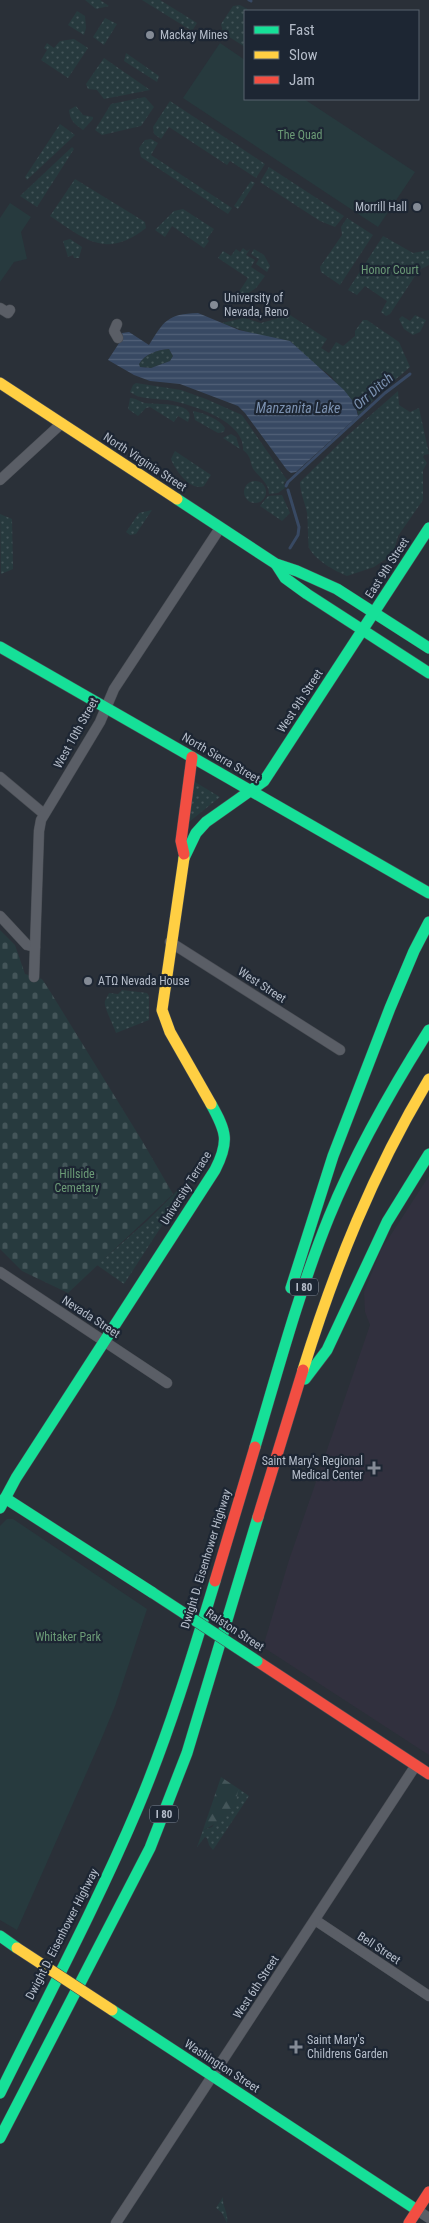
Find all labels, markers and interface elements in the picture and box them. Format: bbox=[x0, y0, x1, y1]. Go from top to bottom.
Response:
legend bbox=[244, 10, 419, 100]
text: Fast bbox=[289, 21, 314, 39]
place label: Mackay Mines bbox=[160, 28, 228, 42]
marker: Mackay Mines bbox=[144, 29, 156, 41]
text: Slow bbox=[289, 46, 318, 64]
text: Jam bbox=[289, 71, 315, 89]
park label: The Quad bbox=[277, 128, 323, 142]
place label: Morrill Hall bbox=[355, 200, 407, 214]
marker: Morrill Hall bbox=[411, 201, 423, 213]
park label: Honor Court bbox=[361, 263, 419, 277]
place label: University of Nevada, Reno bbox=[224, 291, 288, 319]
marker: University of Nevada, Reno bbox=[208, 299, 220, 311]
water label: Orr Ditch bbox=[350, 369, 396, 413]
water label: Manzanita Lake bbox=[256, 400, 340, 416]
street label: North Virginia Street bbox=[101, 430, 190, 494]
street label: East 9th Street bbox=[362, 535, 412, 601]
street label: West 9th Street bbox=[274, 666, 326, 735]
street label: West 10th Street bbox=[51, 695, 101, 771]
street label: North Sierra Street bbox=[179, 730, 263, 786]
street label: West Street bbox=[235, 964, 289, 1006]
place label: ΑΤΩ Nevada House bbox=[98, 974, 190, 988]
marker: ΑΤΩ Nevada House bbox=[82, 975, 94, 987]
street label: University Terrace bbox=[158, 1148, 214, 1227]
park label: Hillside Cemetary bbox=[54, 1167, 100, 1195]
road number: I 80 bbox=[290, 1278, 318, 1295]
street label: Nevada Street bbox=[59, 1293, 123, 1341]
place label: Saint Mary's Regional Medical Center bbox=[262, 1454, 363, 1482]
marker: Saint Mary's Regional Medical Center bbox=[367, 1461, 381, 1475]
street label: Dwight D. Eisenhower Highway bbox=[178, 1488, 234, 1630]
street label: Ralston Street bbox=[203, 1606, 267, 1654]
park label: Whitaker Park bbox=[35, 1630, 101, 1644]
road number: I 80 bbox=[150, 1806, 178, 1822]
street label: Dwight D. Eisenhower Highway bbox=[23, 1866, 101, 2002]
street label: Bell Street bbox=[355, 1929, 404, 1967]
street label: West 6th Street bbox=[230, 1952, 282, 2021]
place label: Saint Mary's Childrens Garden bbox=[307, 2033, 388, 2061]
street label: Washington Street bbox=[182, 2037, 262, 2096]
marker: Saint Mary's Childrens Garden bbox=[289, 2040, 303, 2054]

